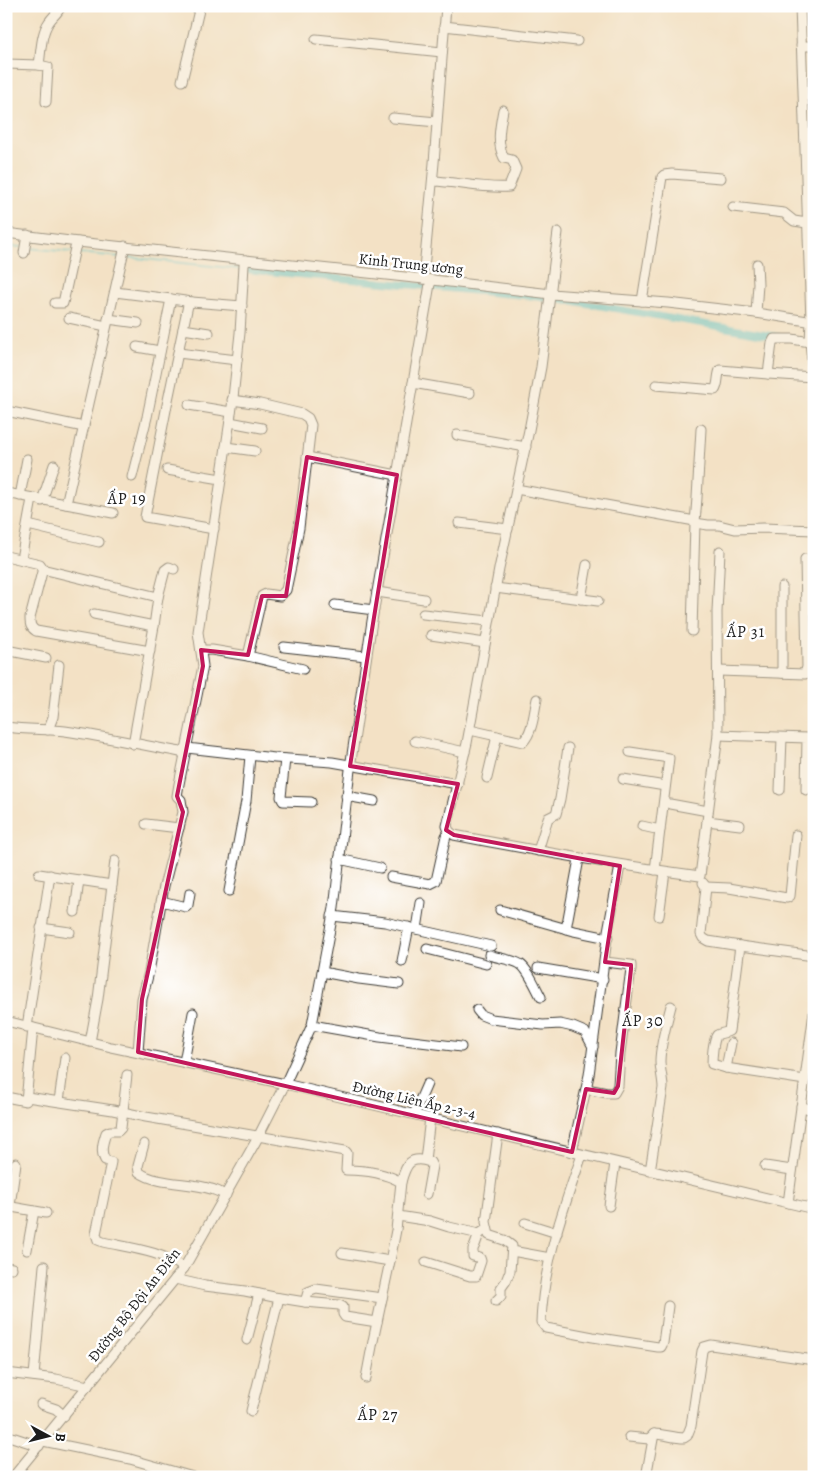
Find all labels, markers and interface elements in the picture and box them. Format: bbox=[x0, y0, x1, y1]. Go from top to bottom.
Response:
street label: Kinh Trung ương bbox=[358, 249, 465, 279]
district label: ẤP 19 bbox=[106, 488, 147, 510]
district label: ẤP 31 bbox=[726, 621, 765, 643]
district label: ẤP 30 bbox=[621, 1010, 664, 1032]
street label: Đường Liên Ấp 2-3-4 bbox=[350, 1076, 478, 1124]
street label: Đường Bộ Đội An Điền bbox=[83, 1244, 185, 1366]
district label: ẤP 27 bbox=[357, 1404, 398, 1426]
north arrow bbox=[22, 1410, 72, 1460]
text: B bbox=[50, 1432, 70, 1443]

